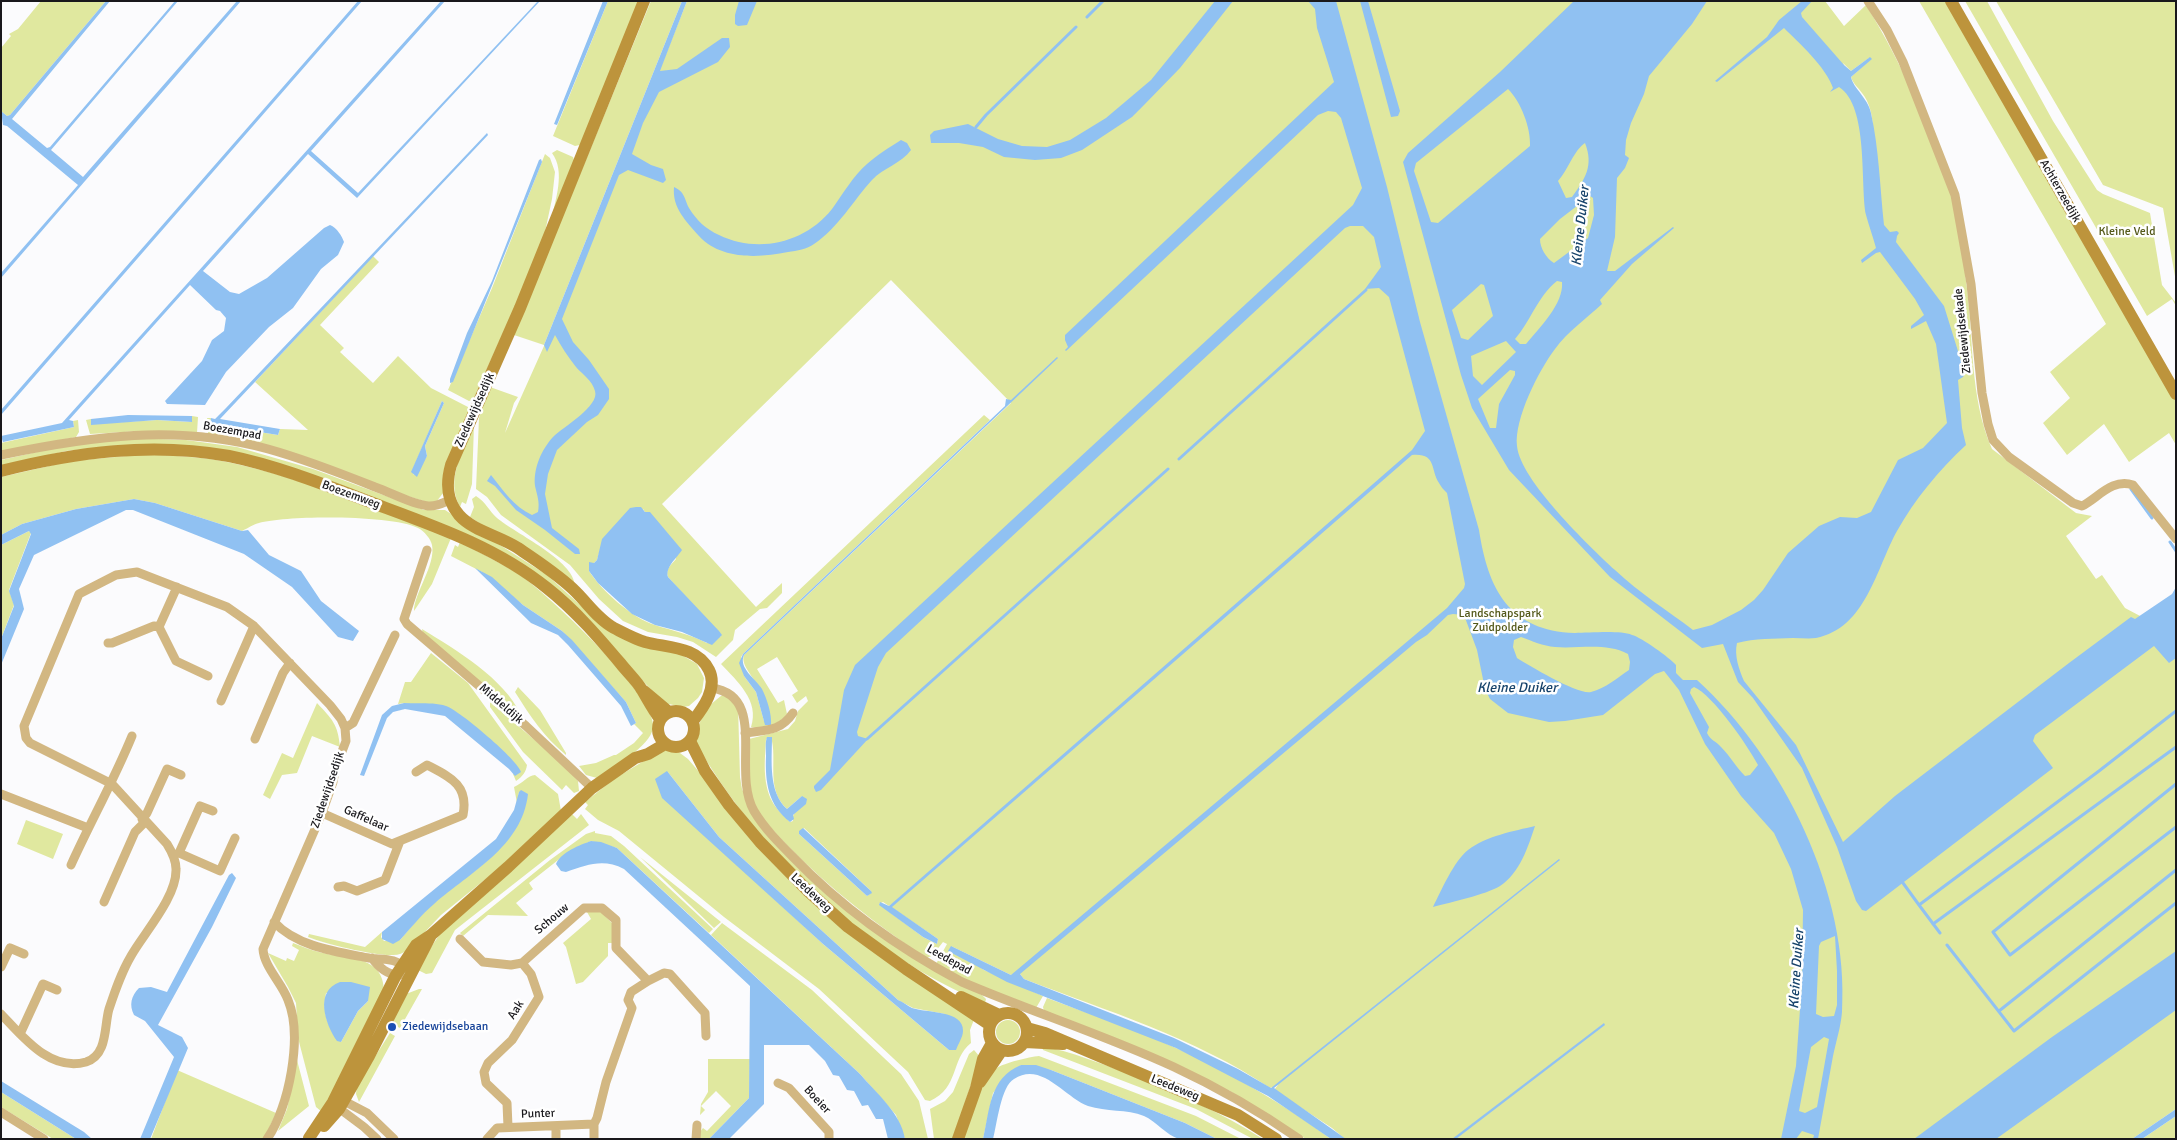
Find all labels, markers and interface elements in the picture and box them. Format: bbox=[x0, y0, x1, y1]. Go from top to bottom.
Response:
street label: Achterzeedijk bbox=[2036, 157, 2084, 225]
water label: Kleine Duiker bbox=[1568, 185, 1594, 267]
park label: Kleine Veld bbox=[2098, 225, 2156, 239]
street label: Ziedewijdsekade bbox=[1951, 288, 1975, 374]
street label: Ziedewijdsedijk bbox=[452, 370, 498, 450]
street label: Boezempad bbox=[202, 419, 262, 443]
street label: Boezemweg bbox=[320, 478, 382, 512]
park label: Landschapspark Zuidpolder bbox=[1458, 607, 1542, 635]
water label: Kleine Duiker bbox=[1477, 680, 1557, 696]
street label: Middeldijk bbox=[476, 681, 526, 727]
street label: Ziedewijdsedijk bbox=[308, 750, 348, 830]
street label: Gaffelaar bbox=[341, 803, 391, 835]
street label: Leedeweg bbox=[787, 870, 835, 916]
street label: Schouw bbox=[532, 901, 572, 937]
water label: Kleine Duiker bbox=[1786, 928, 1808, 1010]
street label: Leedepad bbox=[924, 942, 974, 978]
street label: Aak bbox=[505, 998, 527, 1022]
place label: Ziedewijdsebaan bbox=[402, 1020, 488, 1034]
marker: Ziedewijdsebaan bbox=[386, 1021, 398, 1033]
street label: Leedeweg bbox=[1149, 1072, 1201, 1104]
street label: Boeier bbox=[800, 1083, 834, 1117]
street label: Punter bbox=[521, 1106, 555, 1122]

